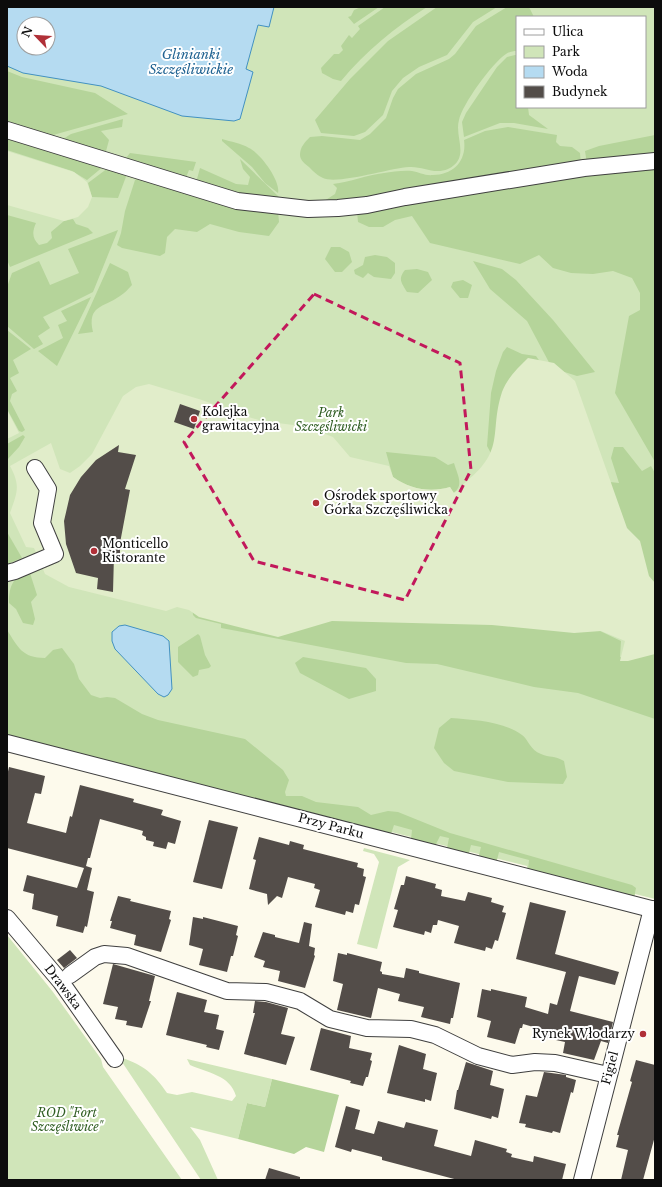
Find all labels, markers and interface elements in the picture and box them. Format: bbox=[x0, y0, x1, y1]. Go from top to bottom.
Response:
north arrow bbox=[16, 16, 56, 56]
legend bbox=[516, 16, 646, 108]
text: N bbox=[18, 24, 36, 39]
text: Ulica bbox=[552, 24, 584, 39]
text: Park bbox=[552, 44, 580, 59]
water label: Glinianki Szczęśliwickie bbox=[149, 46, 233, 78]
text: Woda bbox=[551, 64, 588, 79]
text: Budynek bbox=[552, 84, 608, 99]
place label: Kolejka grawitacyjna bbox=[202, 404, 280, 433]
park label: Park Szczęśliwicki bbox=[295, 405, 368, 434]
marker: Kolejka grawitacyjna bbox=[189, 414, 199, 424]
place label: Ośrodek sportowy Górka Szczęśliwicka bbox=[324, 488, 448, 517]
marker: Ośrodek sportowy Górka Szczęśliwicka bbox=[311, 498, 321, 508]
place label: Monticello Ristorante bbox=[102, 536, 169, 565]
marker: Monticello Ristorante bbox=[89, 546, 99, 556]
street label: Przy Parku bbox=[297, 810, 366, 841]
street label: Drawska bbox=[42, 961, 85, 1012]
place label: Rynek Włodarzy bbox=[532, 1026, 635, 1041]
marker: Rynek Włodarzy bbox=[638, 1029, 648, 1039]
street label: Figiel bbox=[598, 1049, 621, 1086]
park label: ROD "Fort Szczęśliwice" bbox=[31, 1105, 105, 1134]

